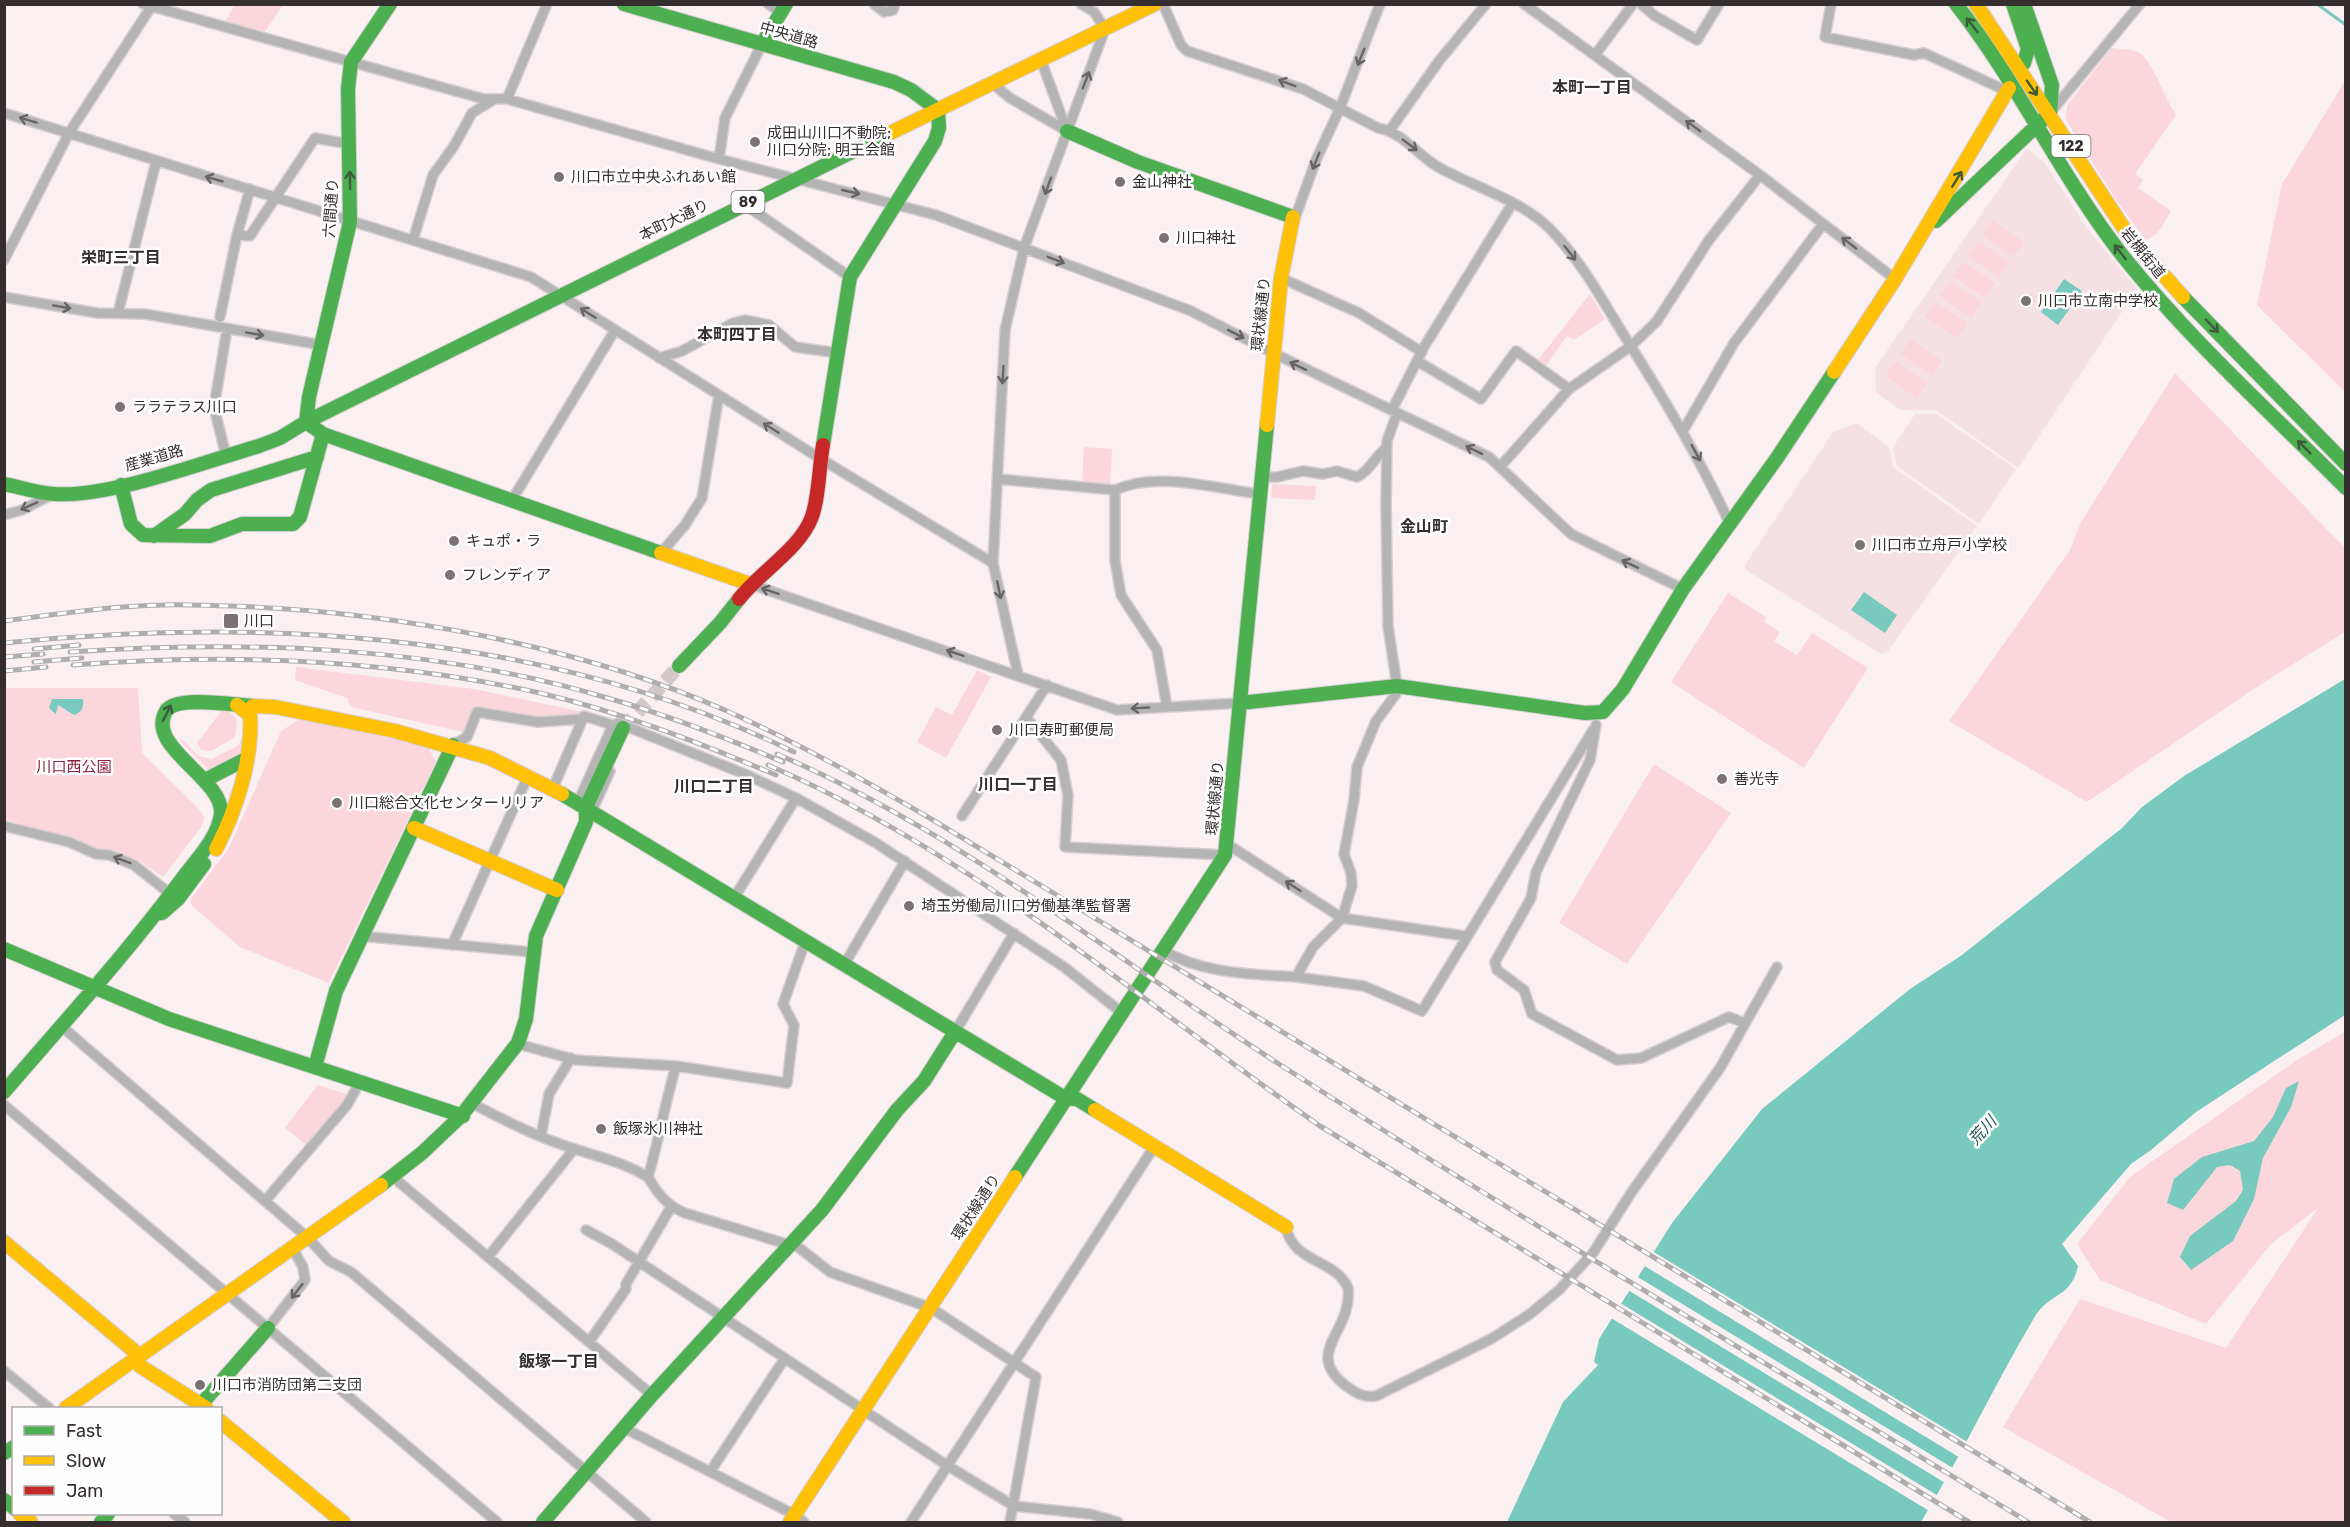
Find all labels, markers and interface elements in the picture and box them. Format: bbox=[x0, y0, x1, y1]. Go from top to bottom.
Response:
one-way arrow bbox=[1966, 17, 1979, 33]
street label: 中央道路 bbox=[758, 18, 820, 52]
one-way arrow bbox=[1355, 47, 1366, 65]
one-way arrow bbox=[1081, 71, 1092, 90]
one-way arrow bbox=[1279, 77, 1297, 88]
district label: 本町一丁目 bbox=[1552, 78, 1632, 97]
one-way arrow bbox=[2026, 79, 2038, 95]
one-way arrow bbox=[19, 114, 38, 125]
one-way arrow bbox=[1685, 120, 1701, 133]
place label: 成田山川口不動院; 川口分院; 明王会館 bbox=[767, 124, 895, 159]
marker: 成田山川口不動院; 川口分院; 明王会館 bbox=[748, 135, 762, 149]
road number: 122 bbox=[2052, 135, 2090, 157]
one-way arrow bbox=[1401, 139, 1417, 152]
one-way arrow bbox=[1310, 151, 1321, 170]
place label: 川口市立中央ふれあい館 bbox=[571, 168, 736, 186]
one-way arrow bbox=[344, 170, 356, 190]
marker: 川口市立中央ふれあい館 bbox=[552, 170, 566, 184]
one-way arrow bbox=[1951, 171, 1963, 188]
one-way arrow bbox=[205, 173, 224, 184]
place label: 金山神社 bbox=[1132, 173, 1192, 191]
marker: 金山神社 bbox=[1113, 175, 1127, 189]
street label: 六間通り bbox=[320, 177, 342, 239]
one-way arrow bbox=[1041, 177, 1052, 195]
one-way arrow bbox=[842, 187, 861, 199]
road number: 89 bbox=[732, 191, 764, 213]
street label: 本町大通り bbox=[636, 195, 712, 245]
street label: 岩槻街道 bbox=[2117, 224, 2169, 282]
place label: 川口神社 bbox=[1176, 229, 1236, 247]
marker: 川口神社 bbox=[1157, 231, 1171, 245]
one-way arrow bbox=[1841, 237, 1857, 250]
one-way arrow bbox=[2114, 244, 2127, 260]
one-way arrow bbox=[1563, 245, 1576, 261]
district label: 栄町三丁目 bbox=[81, 248, 161, 267]
one-way arrow bbox=[1046, 256, 1065, 267]
street label: 環状線通り bbox=[1248, 276, 1274, 352]
place label: 川口市立南中学校 bbox=[2038, 292, 2158, 310]
marker: 川口市立南中学校 bbox=[2019, 294, 2033, 308]
one-way arrow bbox=[52, 302, 72, 313]
one-way arrow bbox=[580, 307, 597, 319]
one-way arrow bbox=[2204, 318, 2219, 333]
district label: 本町四丁目 bbox=[697, 325, 777, 344]
one-way arrow bbox=[244, 329, 264, 340]
one-way arrow bbox=[1227, 329, 1245, 340]
one-way arrow bbox=[1290, 359, 1308, 371]
one-way arrow bbox=[998, 364, 1009, 384]
place label: ララテラス川口 bbox=[132, 398, 237, 416]
marker: ララテラス川口 bbox=[113, 400, 127, 414]
one-way arrow bbox=[763, 421, 780, 434]
one-way arrow bbox=[2297, 439, 2312, 454]
street label: 産業道路 bbox=[123, 441, 185, 475]
one-way arrow bbox=[1466, 443, 1484, 455]
one-way arrow bbox=[1690, 444, 1702, 461]
one-way arrow bbox=[21, 501, 39, 512]
district label: 金山町 bbox=[1400, 517, 1448, 536]
place label: キュポ・ラ bbox=[466, 532, 541, 550]
marker: キュポ・ラ bbox=[447, 534, 461, 548]
place label: 川口市立舟戸小学校 bbox=[1872, 536, 2007, 554]
marker: 川口市立舟戸小学校 bbox=[1853, 538, 1867, 552]
one-way arrow bbox=[1621, 557, 1639, 569]
place label: フレンディア bbox=[462, 566, 551, 584]
marker: フレンディア bbox=[443, 568, 457, 582]
one-way arrow bbox=[994, 580, 1005, 599]
one-way arrow bbox=[761, 584, 780, 595]
marker: 川口 bbox=[222, 612, 240, 630]
place label: 川口 bbox=[244, 612, 274, 630]
one-way arrow bbox=[946, 647, 965, 658]
one-way arrow bbox=[1131, 703, 1151, 714]
one-way arrow bbox=[162, 705, 173, 723]
place label: 川口寿町郵便局 bbox=[1009, 721, 1114, 739]
marker: 川口寿町郵便局 bbox=[990, 723, 1004, 737]
park label: 川口西公園 bbox=[36, 758, 112, 776]
street label: 環状線通り bbox=[1203, 760, 1227, 836]
place label: 善光寺 bbox=[1734, 770, 1779, 788]
marker: 善光寺 bbox=[1715, 772, 1729, 786]
district label: 川口一丁目 bbox=[978, 775, 1058, 794]
district label: 川口二丁目 bbox=[674, 777, 754, 796]
place label: 川口総合文化センターリリア bbox=[349, 794, 544, 812]
marker: 川口総合文化センターリリア bbox=[330, 796, 344, 810]
one-way arrow bbox=[113, 854, 132, 865]
one-way arrow bbox=[1285, 880, 1302, 892]
place label: 埼玉労働局川口労働基準監督署 bbox=[921, 897, 1131, 915]
marker: 埼玉労働局川口労働基準監督署 bbox=[902, 899, 916, 913]
water label: 荒川 bbox=[1965, 1111, 2001, 1149]
place label: 飯塚氷川神社 bbox=[613, 1120, 703, 1138]
marker: 飯塚氷川神社 bbox=[594, 1122, 608, 1136]
street label: 環状線通り bbox=[948, 1171, 1004, 1243]
one-way arrow bbox=[290, 1282, 303, 1298]
district label: 飯塚一丁目 bbox=[518, 1352, 599, 1371]
place label: 川口市消防団第二支団 bbox=[212, 1376, 362, 1394]
marker: 川口市消防団第二支団 bbox=[193, 1378, 207, 1392]
legend bbox=[12, 1407, 222, 1515]
text: Fast bbox=[66, 1420, 102, 1442]
text: Slow bbox=[66, 1450, 106, 1472]
text: Jam bbox=[66, 1480, 103, 1502]

